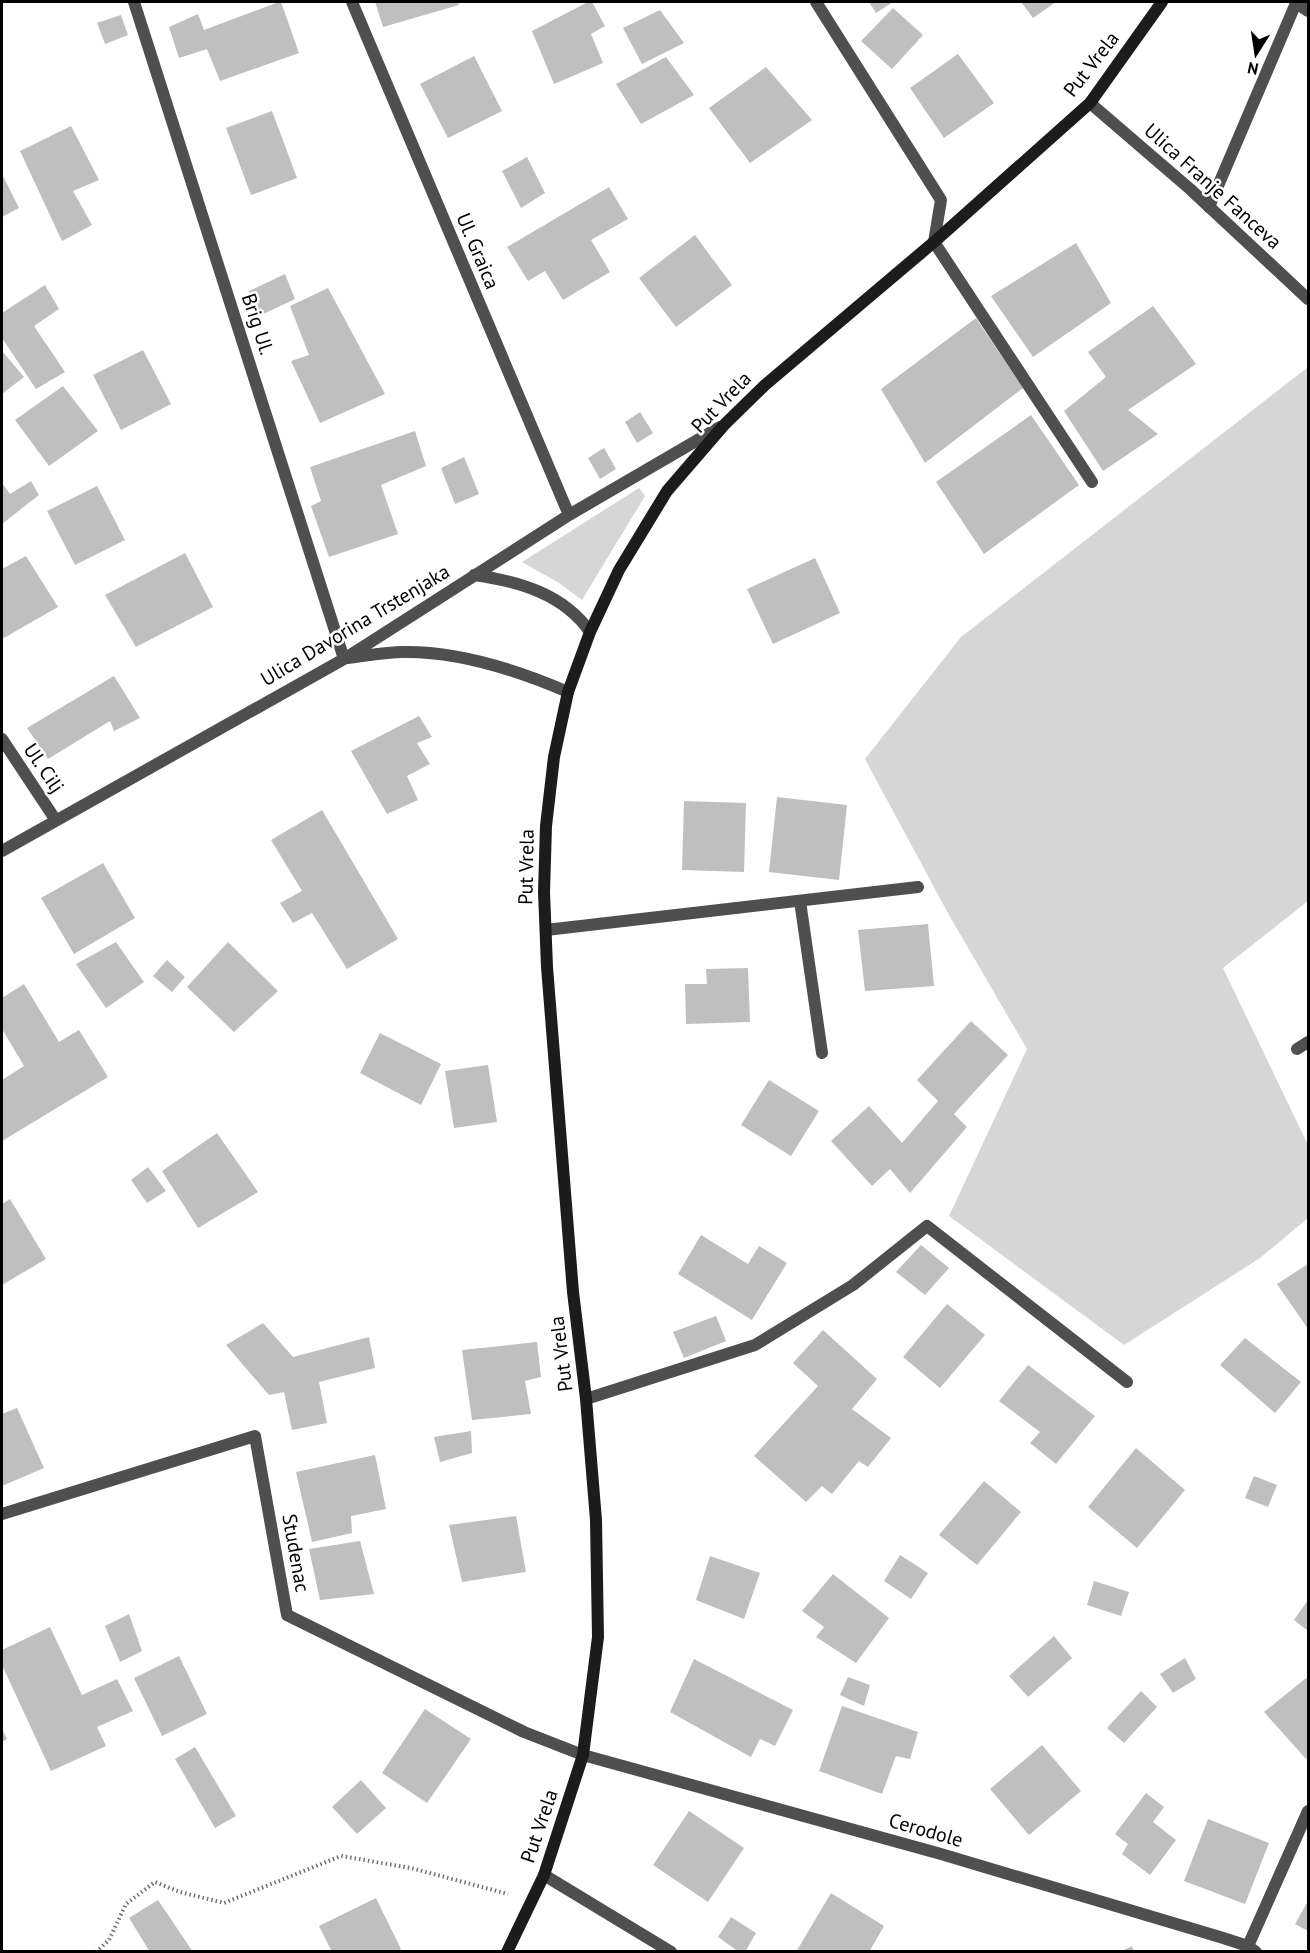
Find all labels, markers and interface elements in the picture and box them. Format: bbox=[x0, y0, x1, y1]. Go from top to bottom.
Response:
north arrow bbox=[1226, 24, 1286, 84]
street label: Put Vrela bbox=[1057, 26, 1125, 102]
text: N bbox=[1246, 58, 1260, 80]
street label: Ulica Franje Fanceva bbox=[1139, 117, 1287, 255]
street label: Ul. Graica bbox=[450, 209, 506, 293]
street label: Brig Ul. bbox=[236, 290, 280, 358]
street label: Put Vrela bbox=[685, 366, 757, 438]
street label: Ulica Davorina Trstenjaka bbox=[256, 558, 454, 692]
street label: Ul. Cilj bbox=[18, 738, 70, 798]
street label: Put Vrela bbox=[512, 829, 540, 905]
street label: Put Vrela bbox=[543, 1315, 579, 1393]
street label: Studenac bbox=[276, 1512, 316, 1594]
street label: Put Vrela bbox=[514, 1786, 564, 1866]
street label: Cerodole bbox=[886, 1807, 966, 1853]

